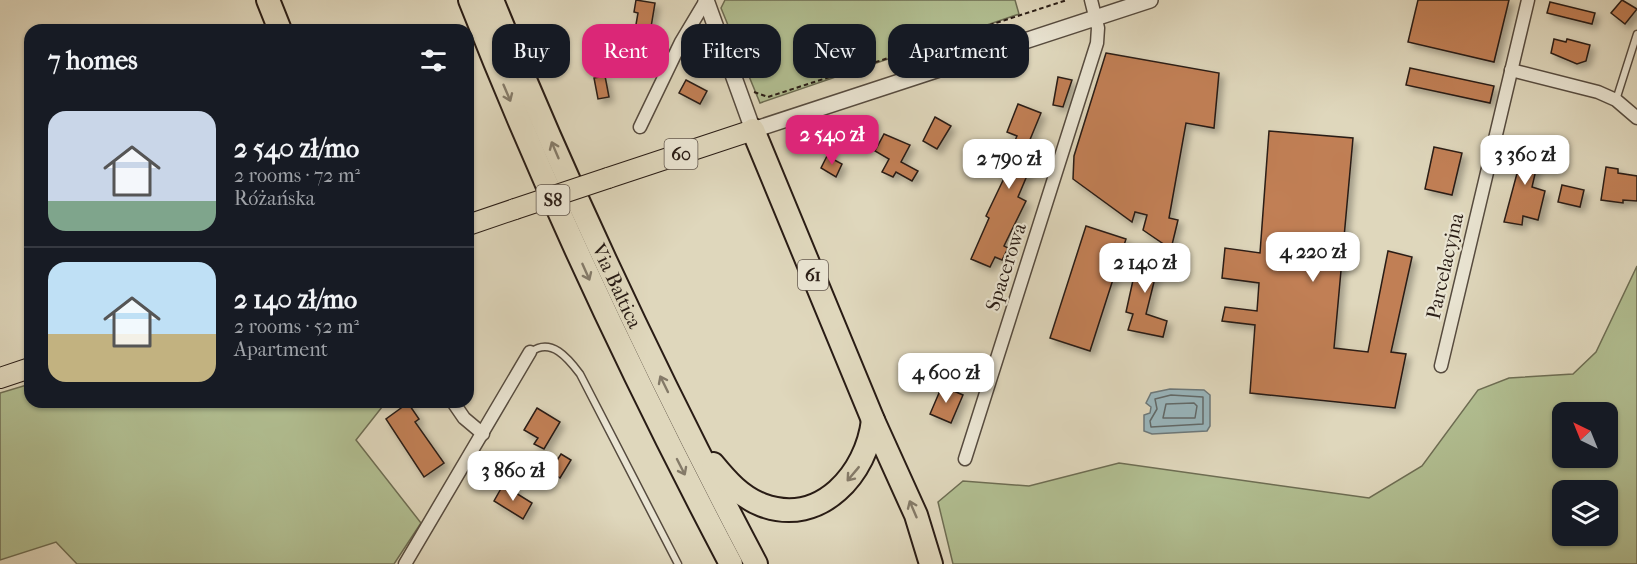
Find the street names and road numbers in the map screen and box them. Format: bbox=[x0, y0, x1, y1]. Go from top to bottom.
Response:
road number: 60 bbox=[664, 139, 698, 169]
road number: S8 bbox=[536, 185, 570, 215]
street label: Parcelacyjna bbox=[1422, 210, 1469, 321]
street label: Spacerowa bbox=[981, 219, 1031, 314]
street label: Via Baltica bbox=[587, 239, 647, 333]
road number: 61 bbox=[798, 260, 828, 290]

